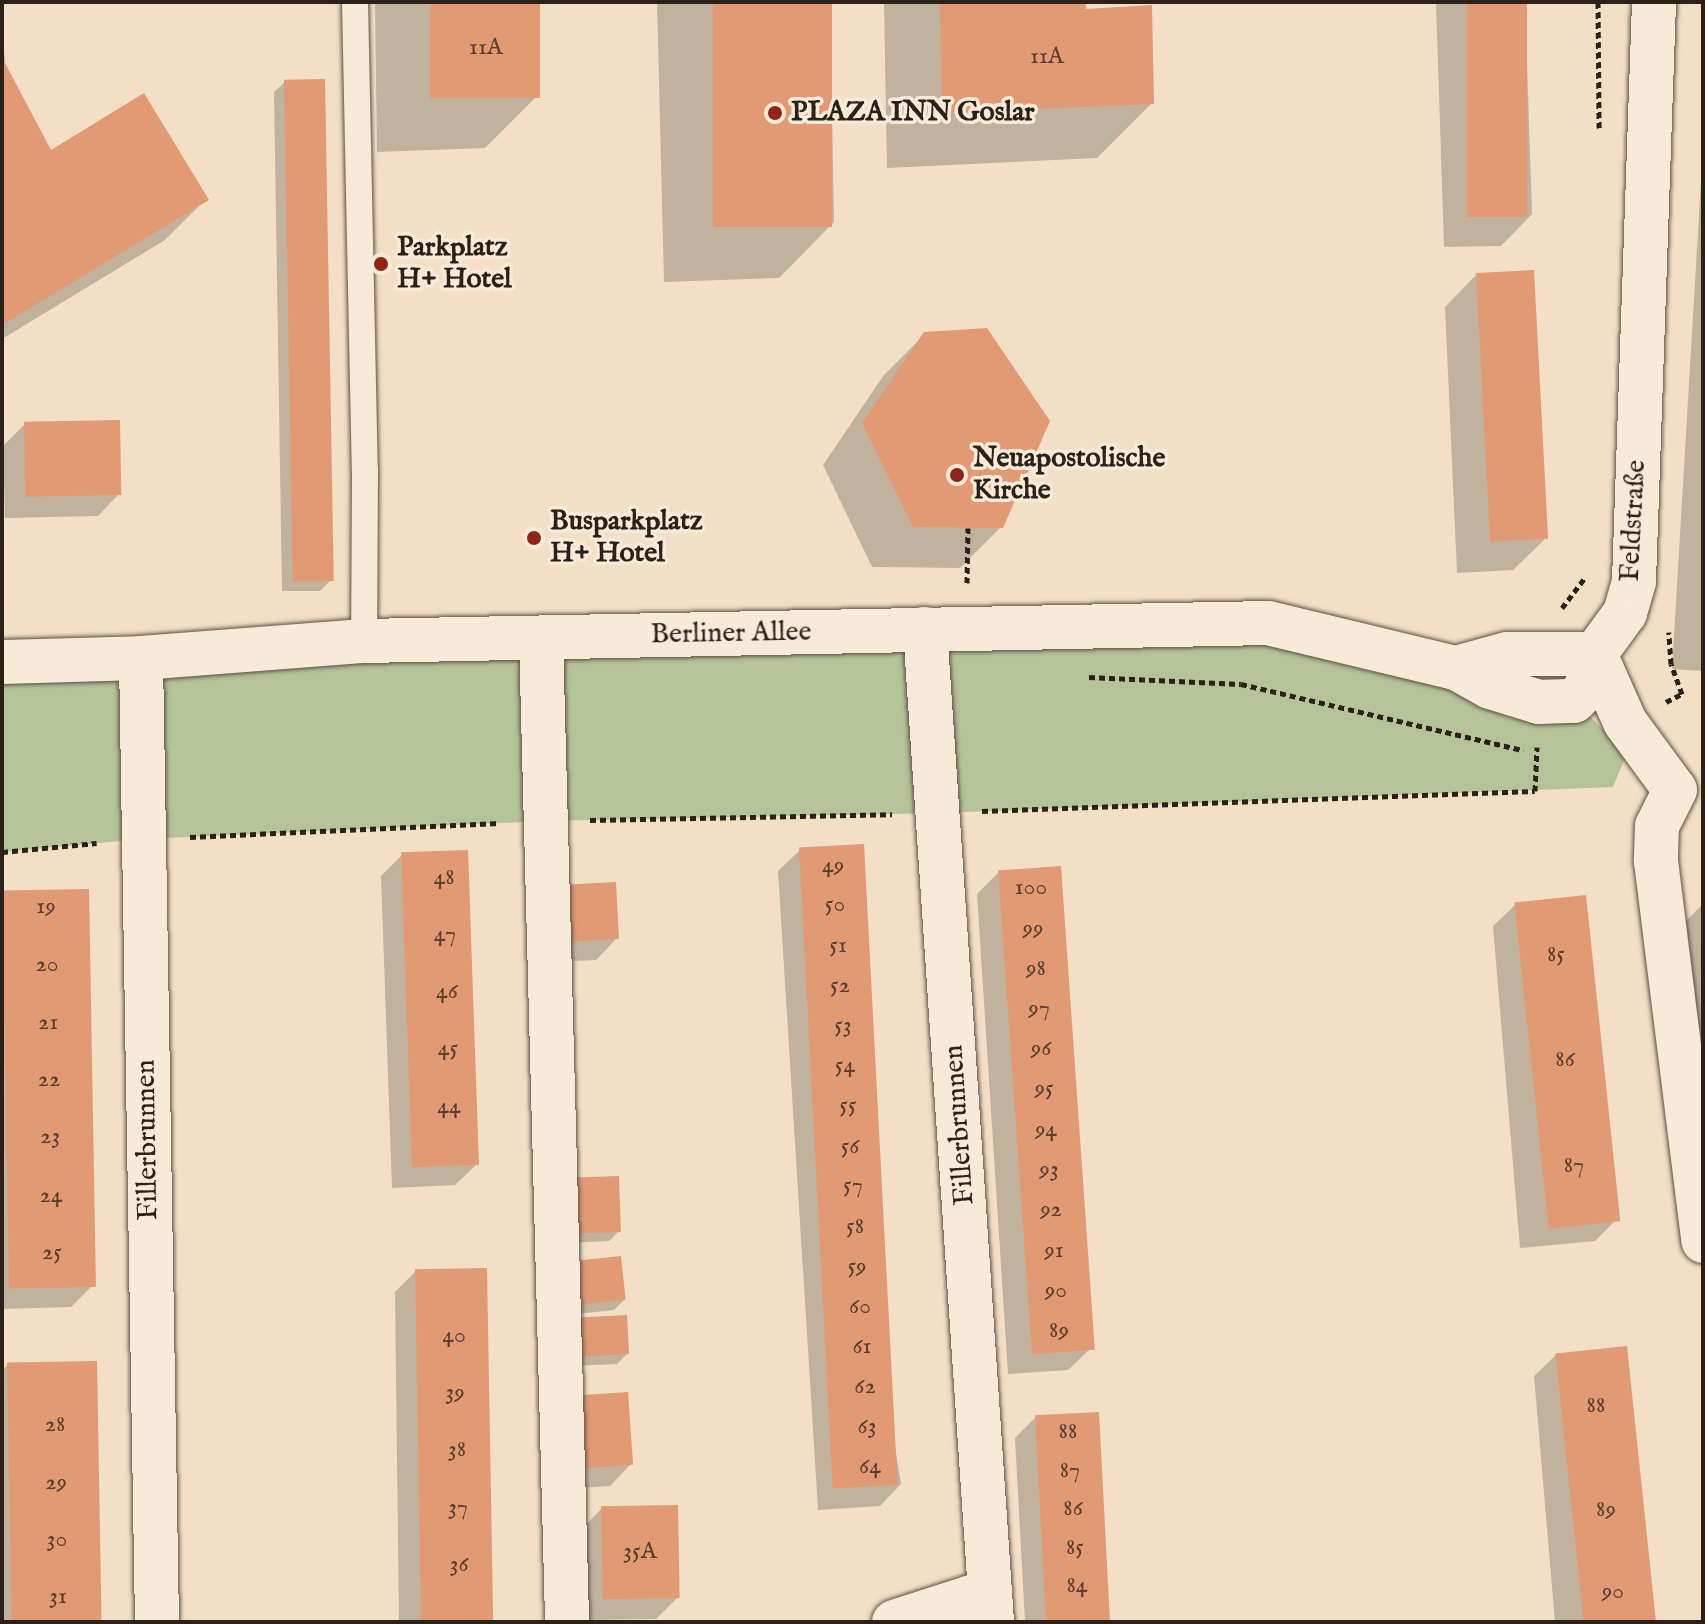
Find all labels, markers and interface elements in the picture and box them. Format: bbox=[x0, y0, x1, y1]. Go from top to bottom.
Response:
house number: 11A bbox=[469, 34, 503, 62]
house number: 11A bbox=[1030, 43, 1064, 71]
place label: PLAZA INN Goslar bbox=[791, 96, 1035, 130]
marker: PLAZA INN Goslar bbox=[766, 104, 784, 122]
place label: Parkplatz H+ Hotel bbox=[397, 231, 512, 297]
marker: Parkplatz H+ Hotel bbox=[372, 255, 390, 273]
place label: Neuapostolische Kirche bbox=[973, 442, 1165, 508]
street label: Feldstraße bbox=[1614, 459, 1654, 583]
marker: Neuapostolische Kirche bbox=[948, 466, 966, 484]
place label: Busparkplatz H+ Hotel bbox=[550, 505, 703, 571]
marker: Busparkplatz H+ Hotel bbox=[525, 529, 543, 547]
street label: Berliner Allee bbox=[650, 616, 812, 652]
house number: 49 bbox=[822, 852, 844, 880]
house number: 48 bbox=[433, 864, 455, 892]
house number: 100 bbox=[1015, 874, 1047, 902]
house number: 50 bbox=[825, 891, 845, 919]
house number: 19 bbox=[36, 893, 56, 921]
house number: 99 bbox=[1023, 915, 1043, 943]
house number: 47 bbox=[434, 921, 456, 949]
house number: 51 bbox=[829, 932, 847, 960]
house number: 85 bbox=[1547, 941, 1565, 969]
house number: 20 bbox=[35, 951, 59, 979]
house number: 98 bbox=[1026, 955, 1046, 983]
house number: 52 bbox=[830, 972, 850, 1000]
house number: 46 bbox=[436, 978, 458, 1006]
house number: 97 bbox=[1028, 995, 1050, 1023]
house number: 21 bbox=[38, 1009, 58, 1037]
house number: 53 bbox=[834, 1012, 852, 1040]
house number: 45 bbox=[438, 1035, 458, 1063]
house number: 96 bbox=[1031, 1035, 1051, 1063]
street label: Fillerbrunnen bbox=[938, 1044, 982, 1206]
house number: 86 bbox=[1555, 1046, 1575, 1074]
house number: 54 bbox=[835, 1052, 855, 1080]
street label: Fillerbrunnen bbox=[130, 1059, 166, 1221]
house number: 22 bbox=[38, 1066, 60, 1094]
house number: 95 bbox=[1034, 1075, 1054, 1103]
house number: 55 bbox=[839, 1092, 857, 1120]
house number: 44 bbox=[437, 1093, 461, 1121]
house number: 94 bbox=[1035, 1116, 1057, 1144]
house number: 23 bbox=[40, 1123, 60, 1151]
house number: 56 bbox=[841, 1133, 859, 1161]
house number: 87 bbox=[1564, 1152, 1584, 1180]
house number: 93 bbox=[1039, 1156, 1059, 1184]
house number: 57 bbox=[843, 1172, 863, 1200]
house number: 24 bbox=[39, 1182, 63, 1210]
house number: 92 bbox=[1040, 1196, 1062, 1224]
house number: 58 bbox=[846, 1213, 864, 1241]
house number: 91 bbox=[1044, 1237, 1064, 1265]
house number: 25 bbox=[42, 1239, 62, 1267]
house number: 59 bbox=[847, 1253, 867, 1281]
house number: 90 bbox=[1045, 1277, 1067, 1305]
house number: 60 bbox=[849, 1293, 871, 1321]
house number: 89 bbox=[1049, 1317, 1069, 1345]
house number: 40 bbox=[442, 1322, 466, 1350]
house number: 61 bbox=[853, 1333, 871, 1361]
house number: 62 bbox=[854, 1373, 876, 1401]
house number: 39 bbox=[445, 1379, 465, 1407]
house number: 88 bbox=[1587, 1392, 1605, 1420]
house number: 28 bbox=[45, 1411, 65, 1439]
house number: 63 bbox=[857, 1413, 877, 1441]
house number: 88 bbox=[1059, 1418, 1077, 1446]
house number: 38 bbox=[448, 1436, 466, 1464]
house number: 64 bbox=[859, 1453, 881, 1481]
house number: 87 bbox=[1060, 1457, 1080, 1485]
house number: 29 bbox=[45, 1469, 67, 1497]
house number: 37 bbox=[448, 1494, 468, 1522]
house number: 86 bbox=[1063, 1495, 1083, 1523]
house number: 89 bbox=[1596, 1496, 1616, 1524]
house number: 30 bbox=[47, 1526, 67, 1554]
house number: 85 bbox=[1066, 1534, 1084, 1562]
house number: 35A bbox=[623, 1538, 657, 1566]
house number: 36 bbox=[449, 1551, 469, 1579]
house number: 84 bbox=[1066, 1572, 1088, 1600]
house number: 90 bbox=[1602, 1578, 1624, 1606]
house number: 31 bbox=[49, 1583, 67, 1611]

